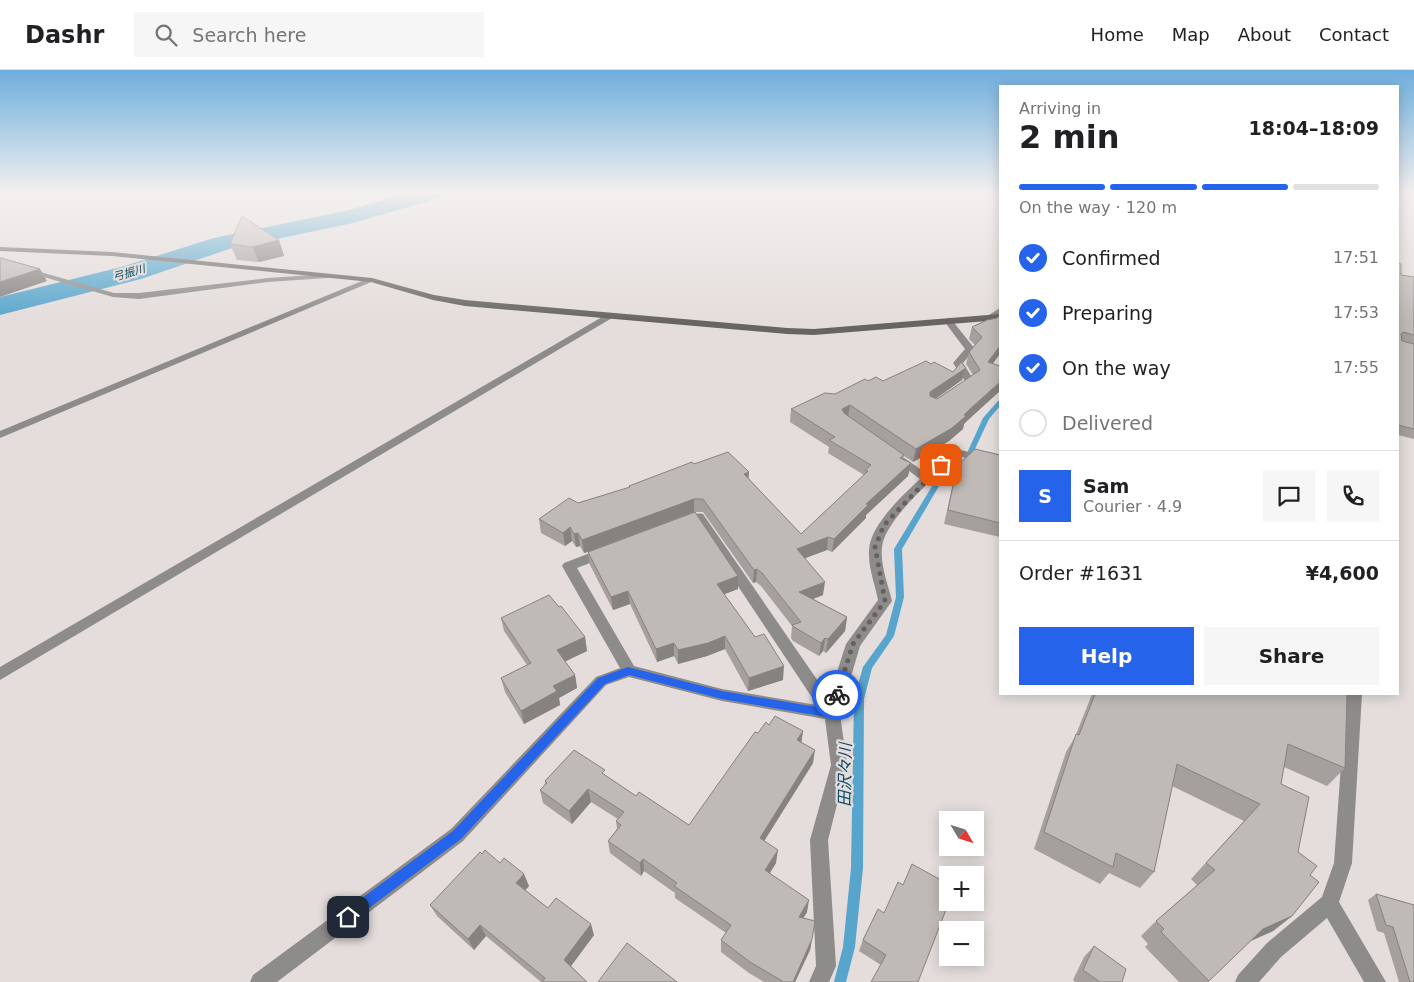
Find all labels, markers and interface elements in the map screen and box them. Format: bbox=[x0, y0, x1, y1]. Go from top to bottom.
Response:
search box bbox=[134, 12, 484, 57]
text: Dashr bbox=[25, 21, 104, 49]
icon: search bbox=[152, 21, 180, 49]
text: Search here bbox=[192, 24, 306, 46]
text: Home bbox=[1091, 24, 1144, 45]
text: Map bbox=[1172, 24, 1210, 45]
text: About bbox=[1238, 24, 1291, 45]
text: Contact bbox=[1319, 24, 1389, 45]
text: Arriving in bbox=[1019, 99, 1101, 118]
text: 18:04–18:09 bbox=[1249, 117, 1379, 139]
text: 2 min bbox=[1019, 118, 1120, 156]
text: On the way · 120 m bbox=[1019, 198, 1177, 217]
icon: check bbox=[1019, 244, 1047, 272]
text: Confirmed bbox=[1062, 247, 1161, 269]
text: 17:51 bbox=[1333, 248, 1379, 267]
water label: 弓振川 bbox=[111, 262, 148, 284]
icon: check bbox=[1019, 299, 1047, 327]
text: Preparing bbox=[1062, 302, 1153, 324]
text: 17:53 bbox=[1333, 303, 1379, 322]
icon: check bbox=[1019, 354, 1047, 382]
text: On the way bbox=[1062, 357, 1171, 379]
text: 17:55 bbox=[1333, 358, 1379, 377]
text: Delivered bbox=[1062, 412, 1153, 434]
pin bbox=[920, 444, 962, 486]
icon: bag bbox=[927, 451, 955, 479]
button: chat bbox=[1263, 470, 1315, 522]
button: phone bbox=[1327, 470, 1379, 522]
text: Sam bbox=[1083, 475, 1129, 497]
text: S bbox=[1038, 485, 1052, 507]
text: Courier · 4.9 bbox=[1083, 497, 1182, 516]
text: Order #1631 bbox=[1019, 562, 1143, 584]
text: ¥4,600 bbox=[1306, 562, 1379, 584]
button: Help bbox=[1019, 627, 1194, 685]
button: Share bbox=[1204, 627, 1379, 685]
courier bbox=[812, 670, 862, 720]
icon: bike bbox=[823, 681, 851, 709]
water label: 田沢々川 bbox=[835, 741, 855, 807]
north arrow bbox=[939, 811, 984, 856]
map controls bbox=[939, 811, 984, 966]
button: + bbox=[939, 866, 984, 911]
pin bbox=[327, 896, 369, 938]
icon: home bbox=[334, 903, 362, 931]
button: − bbox=[939, 921, 984, 966]

